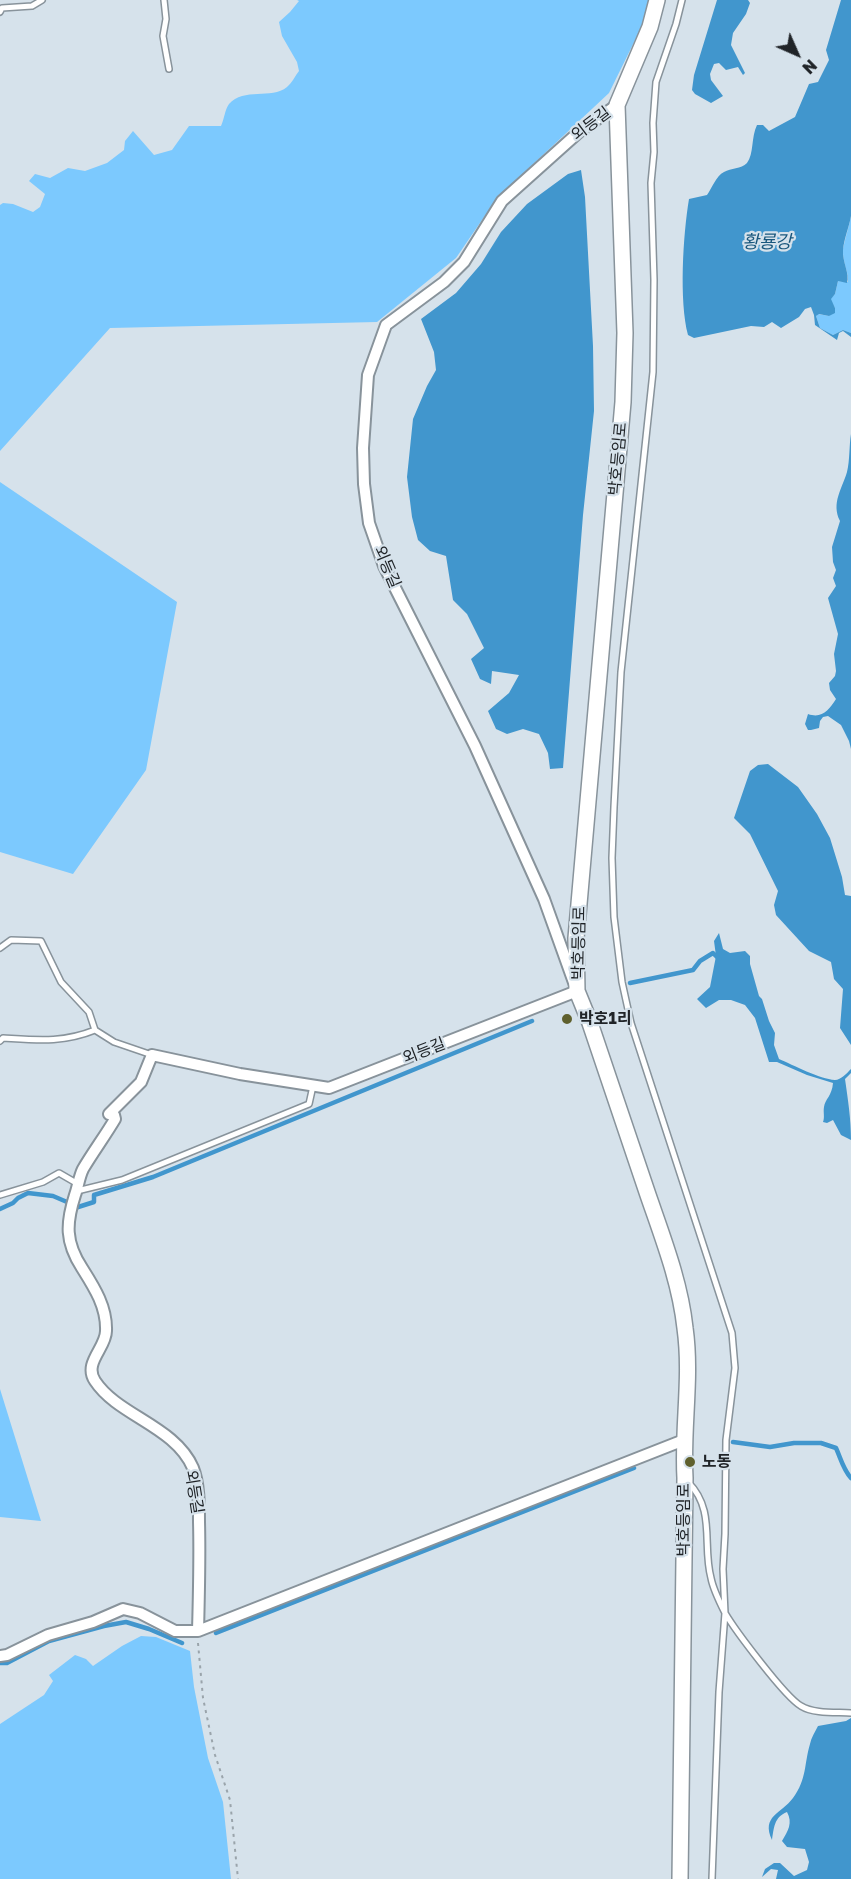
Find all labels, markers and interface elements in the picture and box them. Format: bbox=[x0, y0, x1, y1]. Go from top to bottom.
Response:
north arrow bbox=[767, 24, 827, 84]
text: N bbox=[798, 55, 821, 78]
street label: 외등길 bbox=[568, 103, 614, 145]
water label: 황룡강 bbox=[742, 231, 792, 253]
street label: 박호등임로 bbox=[605, 422, 631, 496]
street label: 외등길 bbox=[370, 543, 404, 591]
street label: 박호등임로 bbox=[569, 906, 589, 980]
place label: 박호1리 bbox=[579, 1009, 631, 1029]
marker: 박호1리 bbox=[560, 1012, 574, 1026]
street label: 외등길 bbox=[400, 1034, 448, 1068]
place label: 노동 bbox=[702, 1452, 731, 1472]
marker: 노동 bbox=[683, 1455, 697, 1469]
street label: 외등길 bbox=[181, 1469, 207, 1515]
street label: 박호등임로 bbox=[674, 1483, 694, 1557]

